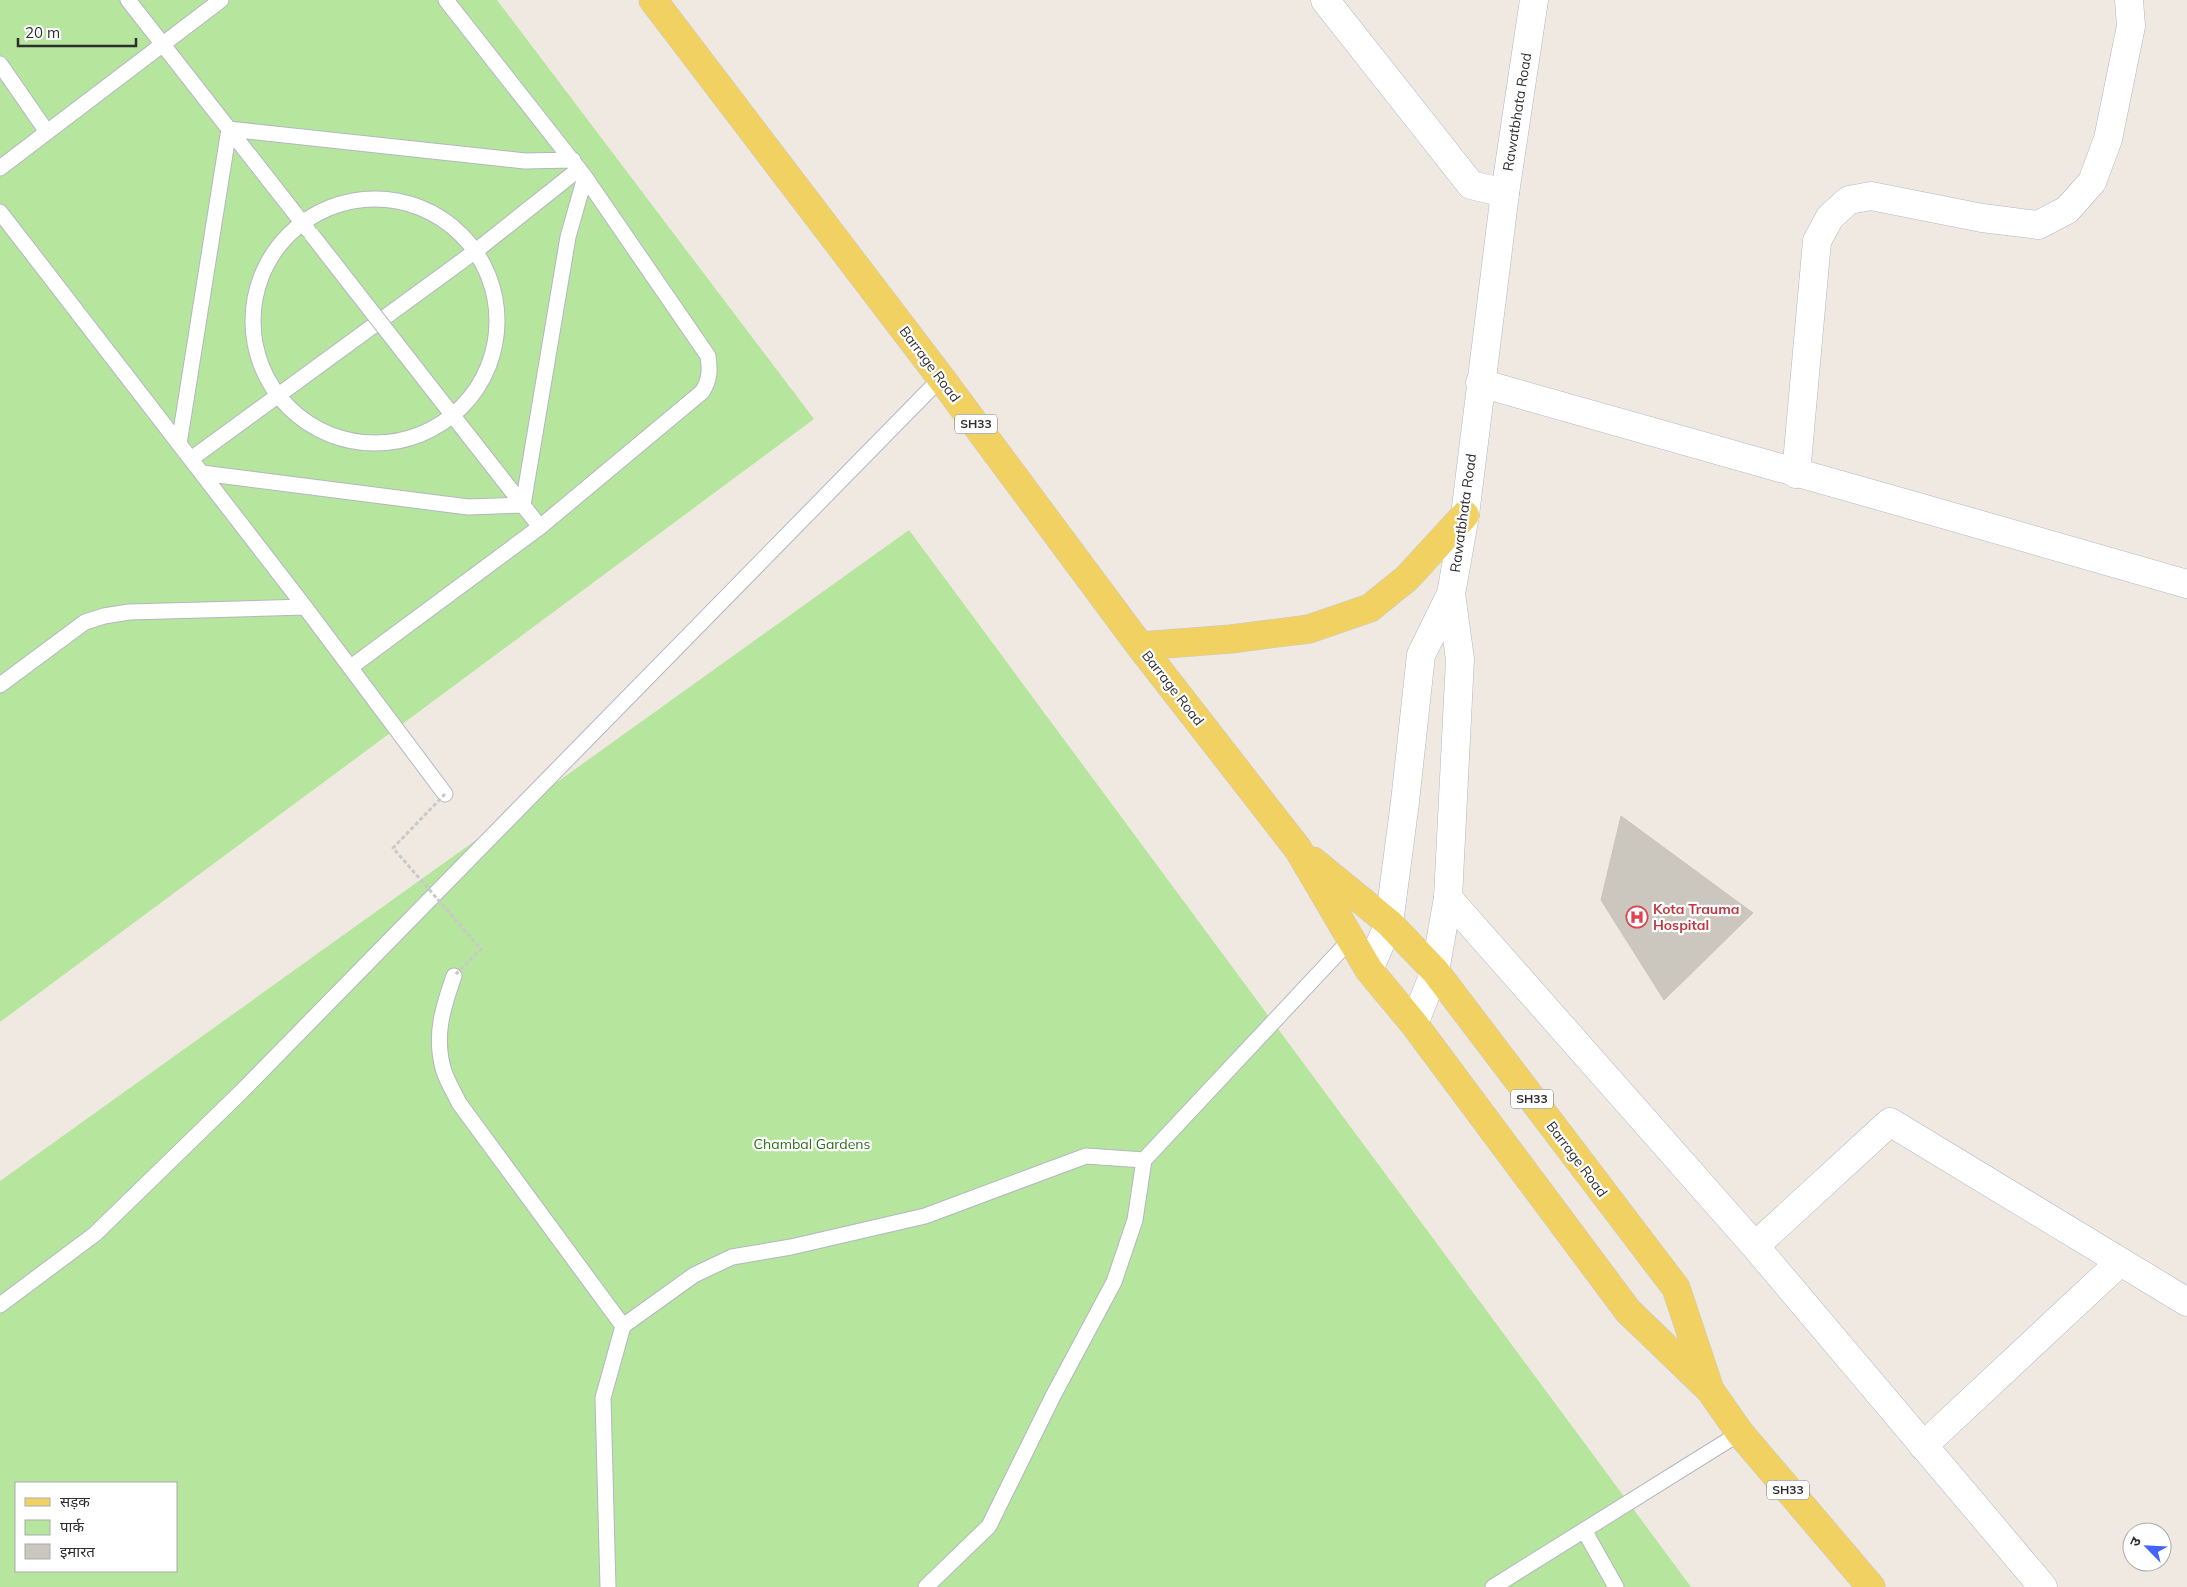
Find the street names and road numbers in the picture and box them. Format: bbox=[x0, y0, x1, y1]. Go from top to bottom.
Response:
street label: Rawatbhata Road bbox=[1499, 52, 1535, 172]
street label: Barrage Road bbox=[896, 322, 964, 406]
road number: SH33 bbox=[955, 414, 997, 434]
street label: Rawatbhata Road bbox=[1446, 453, 1480, 573]
street label: Barrage Road bbox=[1138, 647, 1208, 729]
road number: SH33 bbox=[1511, 1090, 1553, 1108]
street label: Barrage Road bbox=[1543, 1117, 1611, 1201]
road number: SH33 bbox=[1767, 1480, 1809, 1500]

